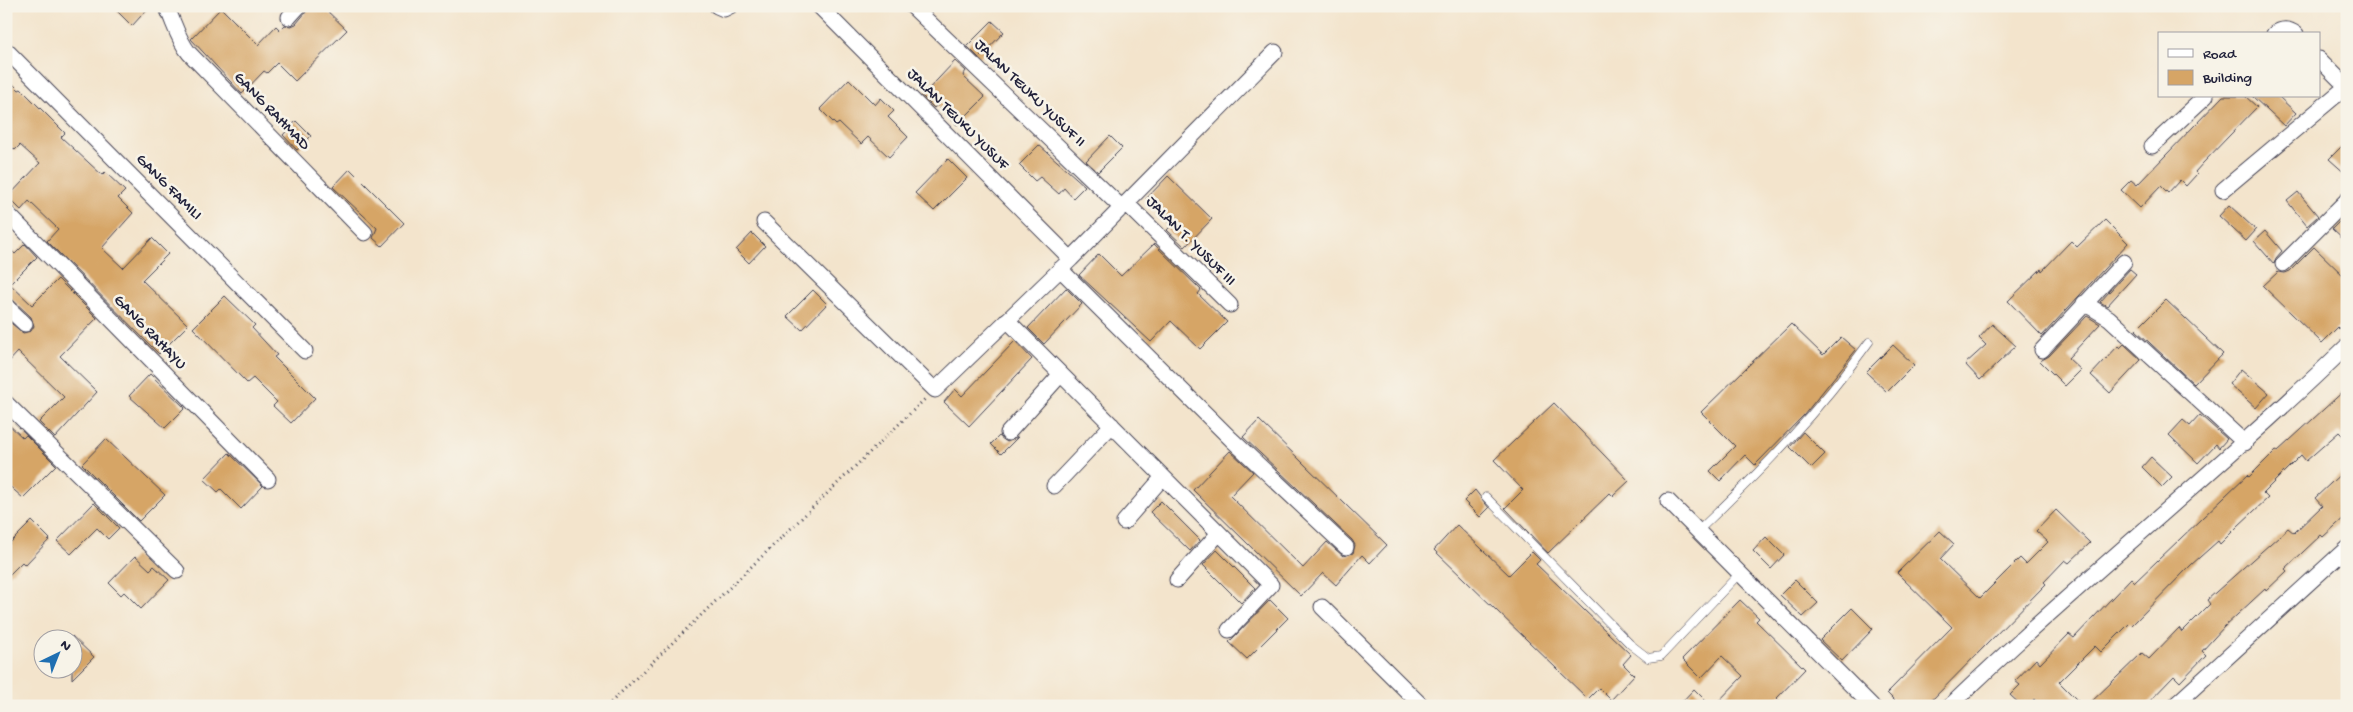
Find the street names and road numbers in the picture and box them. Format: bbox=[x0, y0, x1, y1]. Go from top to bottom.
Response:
street label: JALAN TEUKU YUSUF II bbox=[969, 36, 1089, 152]
street label: JALAN TEUKU YUSUF bbox=[902, 65, 1012, 175]
street label: GANG RAHMAD bbox=[229, 69, 314, 156]
street label: GANG FAMILI bbox=[131, 151, 205, 225]
street label: JALAN T. YUSUF III bbox=[1141, 193, 1239, 291]
street label: GANG RAHAYU bbox=[109, 292, 189, 374]

